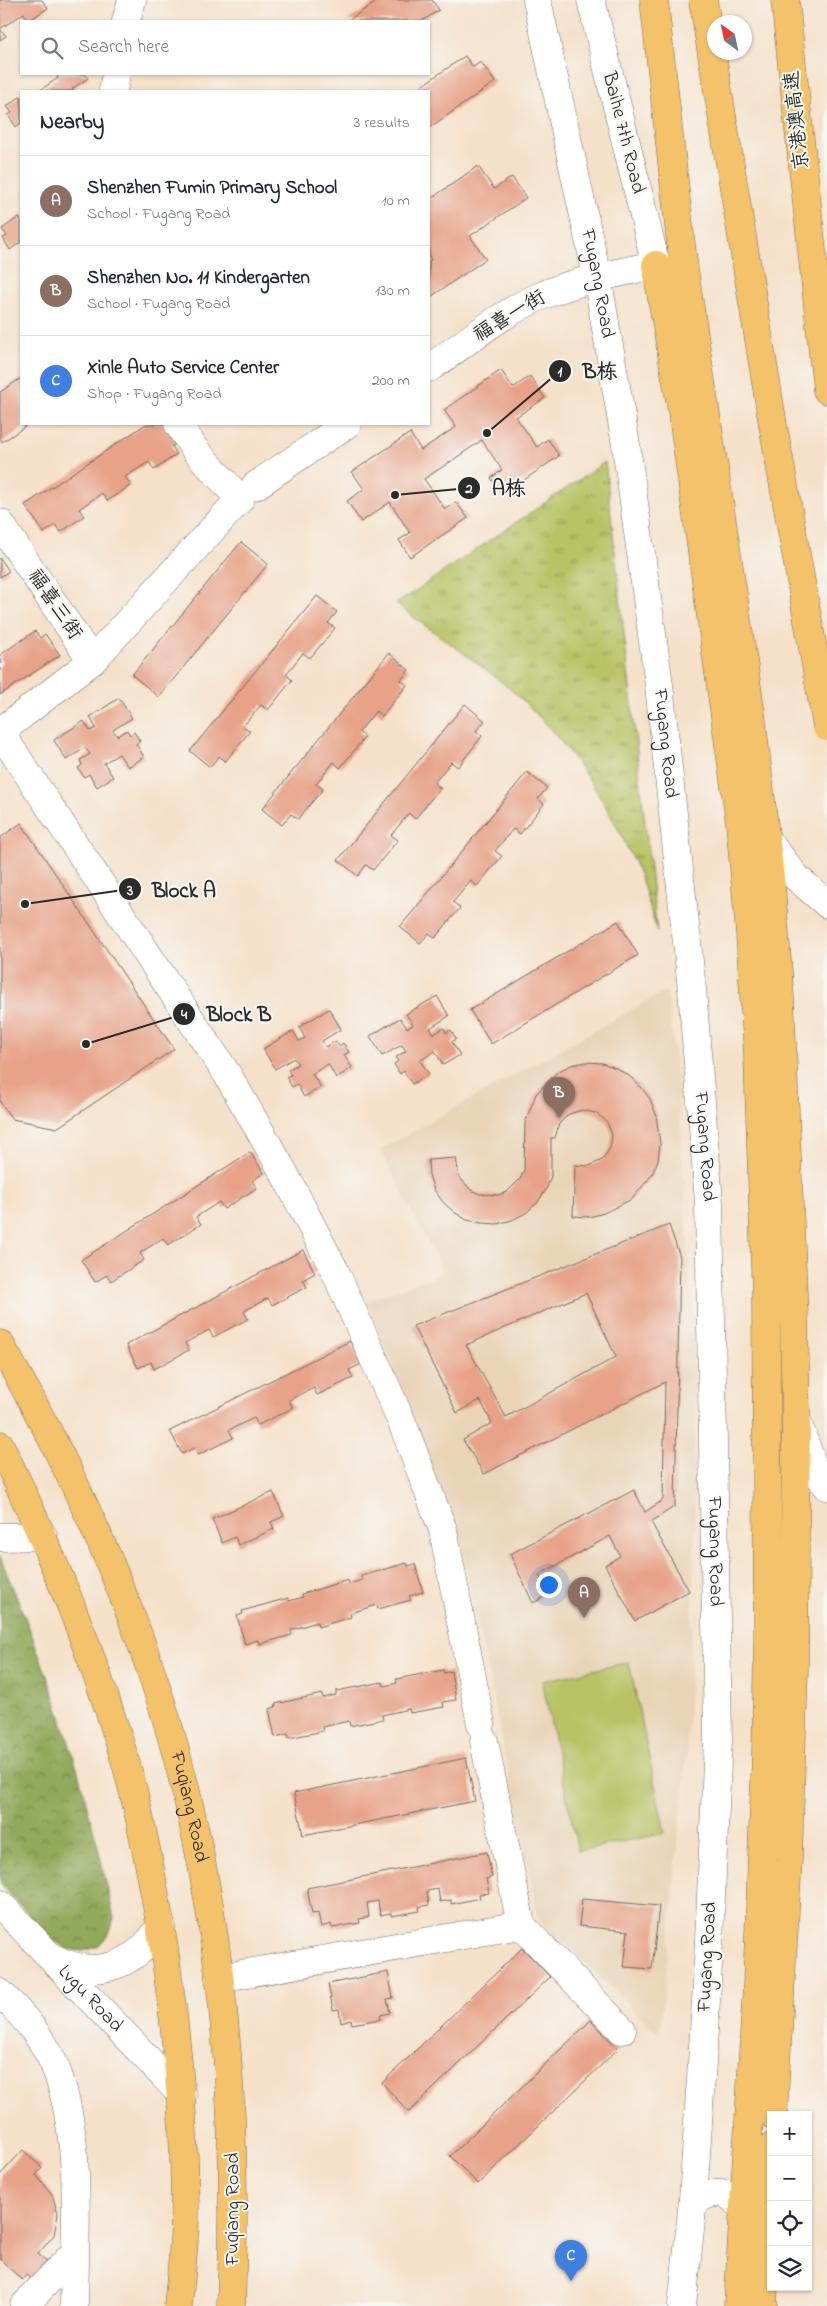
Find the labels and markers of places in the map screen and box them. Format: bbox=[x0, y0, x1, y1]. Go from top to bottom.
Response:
callout: B栋 bbox=[548, 353, 628, 389]
callout: A栋 bbox=[457, 470, 536, 506]
callout: Block A bbox=[117, 871, 226, 907]
callout: Block B bbox=[171, 996, 281, 1032]
pin: B bbox=[543, 1077, 575, 1118]
pin: A bbox=[568, 1577, 600, 1618]
pin: C bbox=[555, 2240, 587, 2281]

